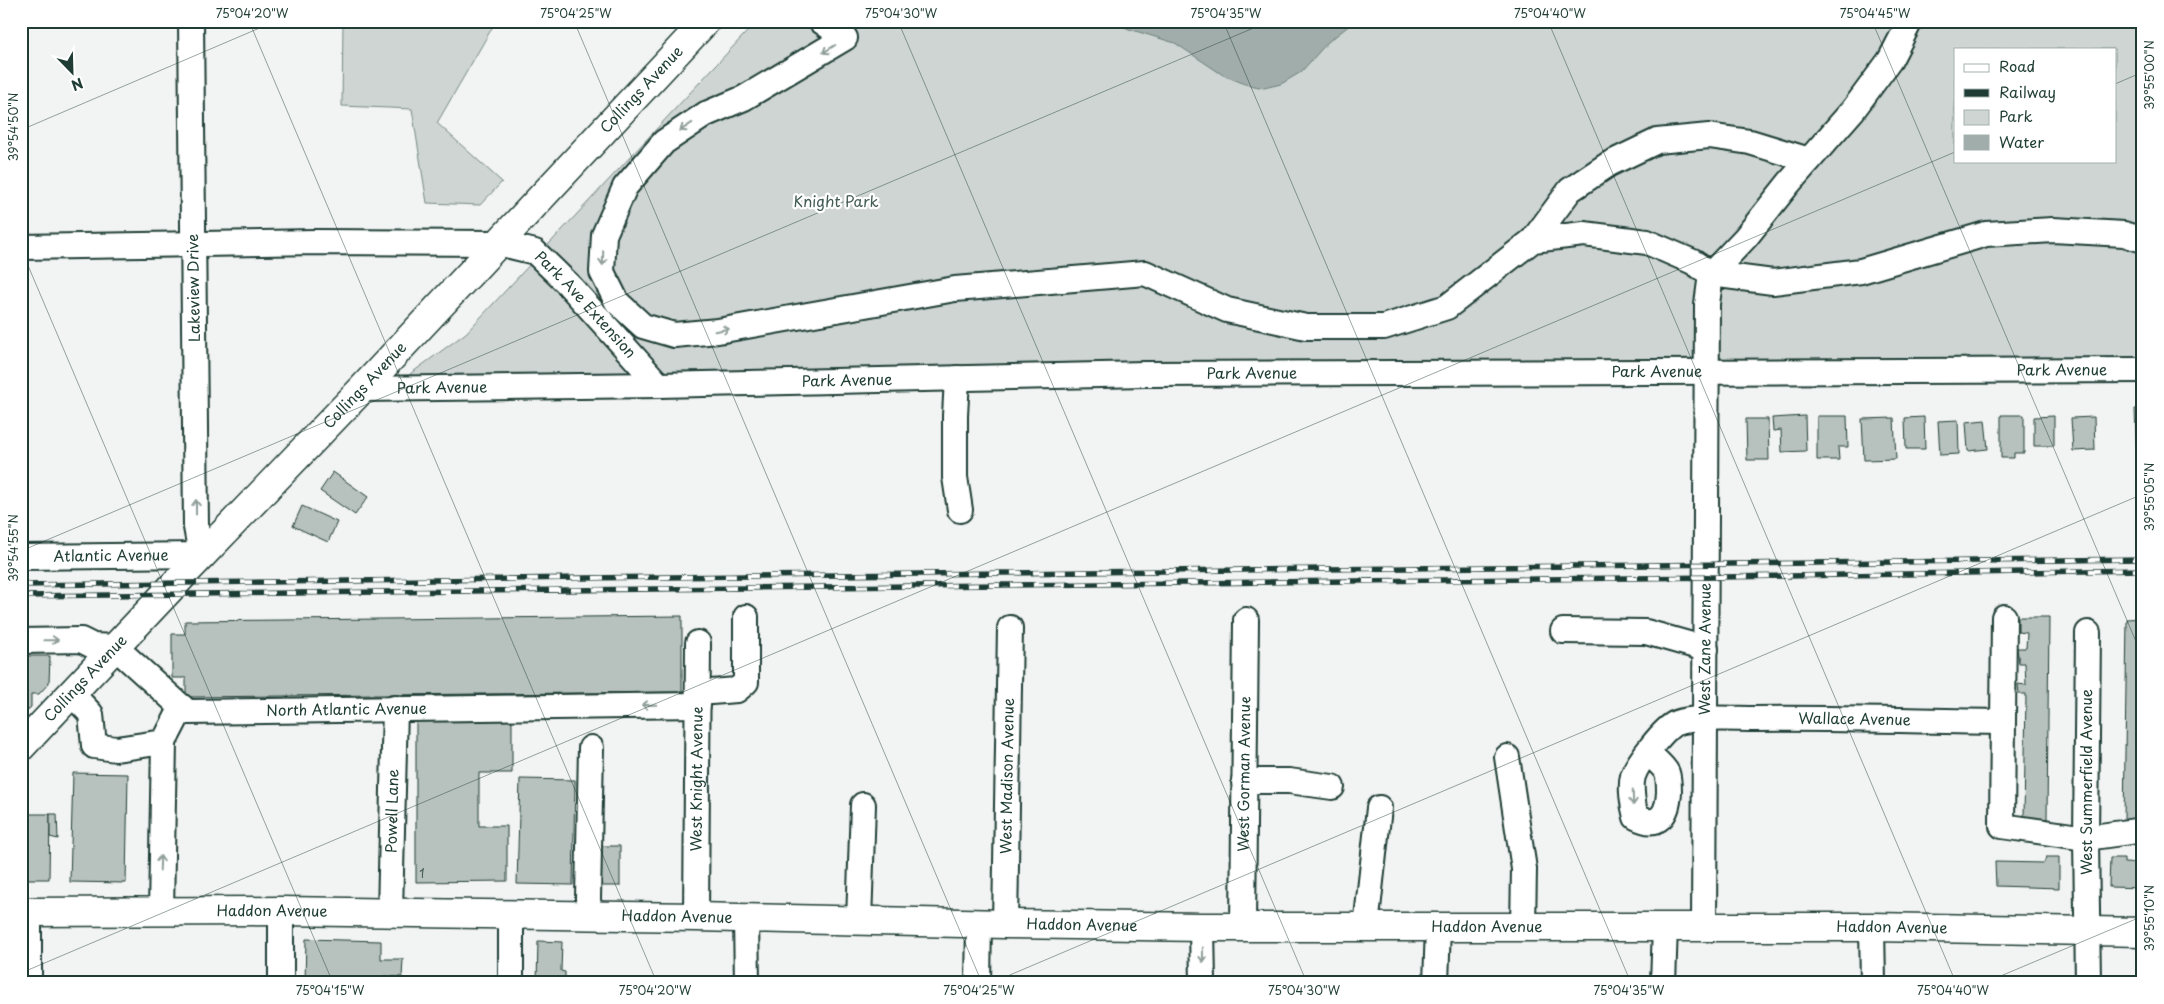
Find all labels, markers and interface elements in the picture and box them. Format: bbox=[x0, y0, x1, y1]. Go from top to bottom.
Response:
text: 75°04'20"W bbox=[216, 4, 289, 22]
text: 75°04'25"W bbox=[540, 4, 612, 22]
text: 75°04'30"W bbox=[865, 4, 938, 22]
text: 75°04'35"W bbox=[1191, 4, 1262, 22]
text: 75°04'40"W bbox=[1514, 4, 1587, 22]
text: 75°04'45"W bbox=[1840, 4, 1911, 22]
street label: Collings Avenue bbox=[594, 40, 687, 138]
text: 39°55'00"N bbox=[2140, 40, 2158, 110]
one-way arrow bbox=[822, 44, 836, 54]
north arrow bbox=[48, 48, 98, 98]
legend bbox=[1954, 48, 2116, 162]
text: Road bbox=[1999, 54, 2035, 77]
text: N bbox=[68, 73, 86, 96]
text: Railway bbox=[1999, 80, 2056, 103]
text: 39°54'50"N bbox=[4, 93, 22, 161]
text: Park bbox=[1999, 104, 2033, 127]
one-way arrow bbox=[680, 122, 694, 132]
text: Water bbox=[1999, 130, 2044, 153]
park label: Knight Park bbox=[793, 189, 879, 212]
street label: Lakeview Drive bbox=[180, 234, 205, 342]
street label: Park Ave Extension bbox=[530, 245, 642, 363]
one-way arrow bbox=[598, 250, 608, 266]
one-way arrow bbox=[713, 324, 729, 334]
street label: Collings Avenue bbox=[317, 336, 411, 433]
street label: Park Avenue bbox=[2017, 357, 2107, 381]
street label: Park Avenue bbox=[1612, 359, 1702, 382]
street label: Park Avenue bbox=[1207, 360, 1297, 384]
street label: Park Avenue bbox=[801, 367, 892, 392]
street label: Park Avenue bbox=[397, 374, 487, 399]
text: 39°55'05"N bbox=[2140, 463, 2158, 531]
one-way arrow bbox=[191, 499, 201, 516]
text: 39°54'55"N bbox=[4, 514, 22, 582]
street label: Atlantic Avenue bbox=[53, 542, 169, 567]
street label: West Zane Avenue bbox=[1692, 583, 1716, 715]
street label: Collings Avenue bbox=[37, 629, 131, 726]
one-way arrow bbox=[42, 635, 59, 645]
street label: West Summerfield Avenue bbox=[2074, 689, 2097, 875]
street label: North Atlantic Avenue bbox=[266, 696, 427, 721]
street label: West Gorman Avenue bbox=[1231, 696, 1255, 852]
street label: West Madison Avenue bbox=[993, 698, 1019, 854]
one-way arrow bbox=[641, 700, 658, 710]
street label: West Knight Avenue bbox=[683, 706, 708, 852]
street label: Wallace Avenue bbox=[1798, 706, 1911, 730]
street label: Powell Lane bbox=[378, 769, 404, 853]
one-way arrow bbox=[1629, 789, 1638, 805]
one-way arrow bbox=[156, 856, 165, 872]
house number: 1 bbox=[419, 864, 425, 882]
text: 39°55'10"N bbox=[2140, 885, 2158, 951]
street label: Haddon Avenue bbox=[216, 898, 328, 922]
street label: Haddon Avenue bbox=[621, 903, 733, 928]
street label: Haddon Avenue bbox=[1026, 911, 1138, 936]
street label: Haddon Avenue bbox=[1431, 914, 1542, 937]
street label: Haddon Avenue bbox=[1836, 914, 1948, 938]
one-way arrow bbox=[1198, 946, 1208, 962]
text: 75°04'15"W bbox=[296, 981, 365, 999]
text: 75°04'20"W bbox=[619, 981, 692, 999]
text: 75°04'25"W bbox=[943, 981, 1015, 999]
text: 75°04'30"W bbox=[1268, 981, 1341, 999]
text: 75°04'35"W bbox=[1594, 981, 1665, 999]
text: 75°04'40"W bbox=[1917, 981, 1990, 999]

